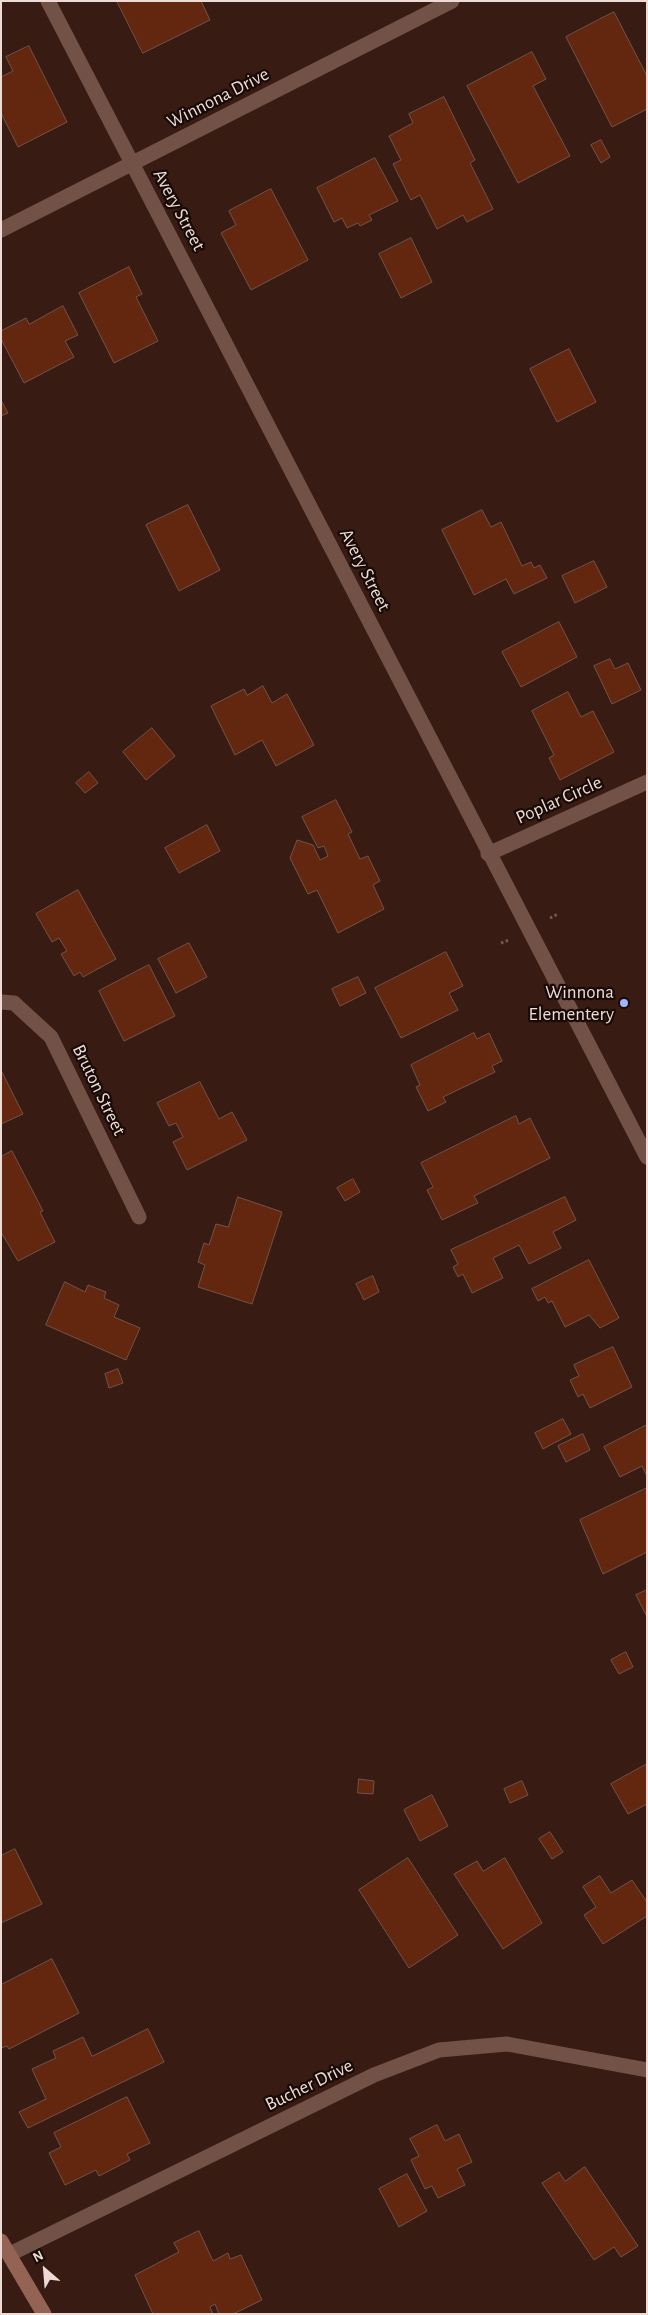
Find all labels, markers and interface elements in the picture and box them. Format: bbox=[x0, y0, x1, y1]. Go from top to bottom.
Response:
street label: Winnona Drive bbox=[163, 63, 273, 133]
street label: Avery Street bbox=[148, 165, 210, 255]
street label: Avery Street bbox=[335, 525, 395, 615]
street label: Poplar Circle bbox=[512, 771, 606, 829]
place label: Winnona Elementery bbox=[529, 981, 614, 1025]
marker: Winnona Elementery bbox=[618, 997, 630, 1009]
street label: Bruton Street bbox=[67, 1041, 131, 1139]
street label: Bucher Drive bbox=[261, 2054, 357, 2116]
north arrow bbox=[20, 2245, 70, 2295]
text: N bbox=[31, 2248, 46, 2265]

